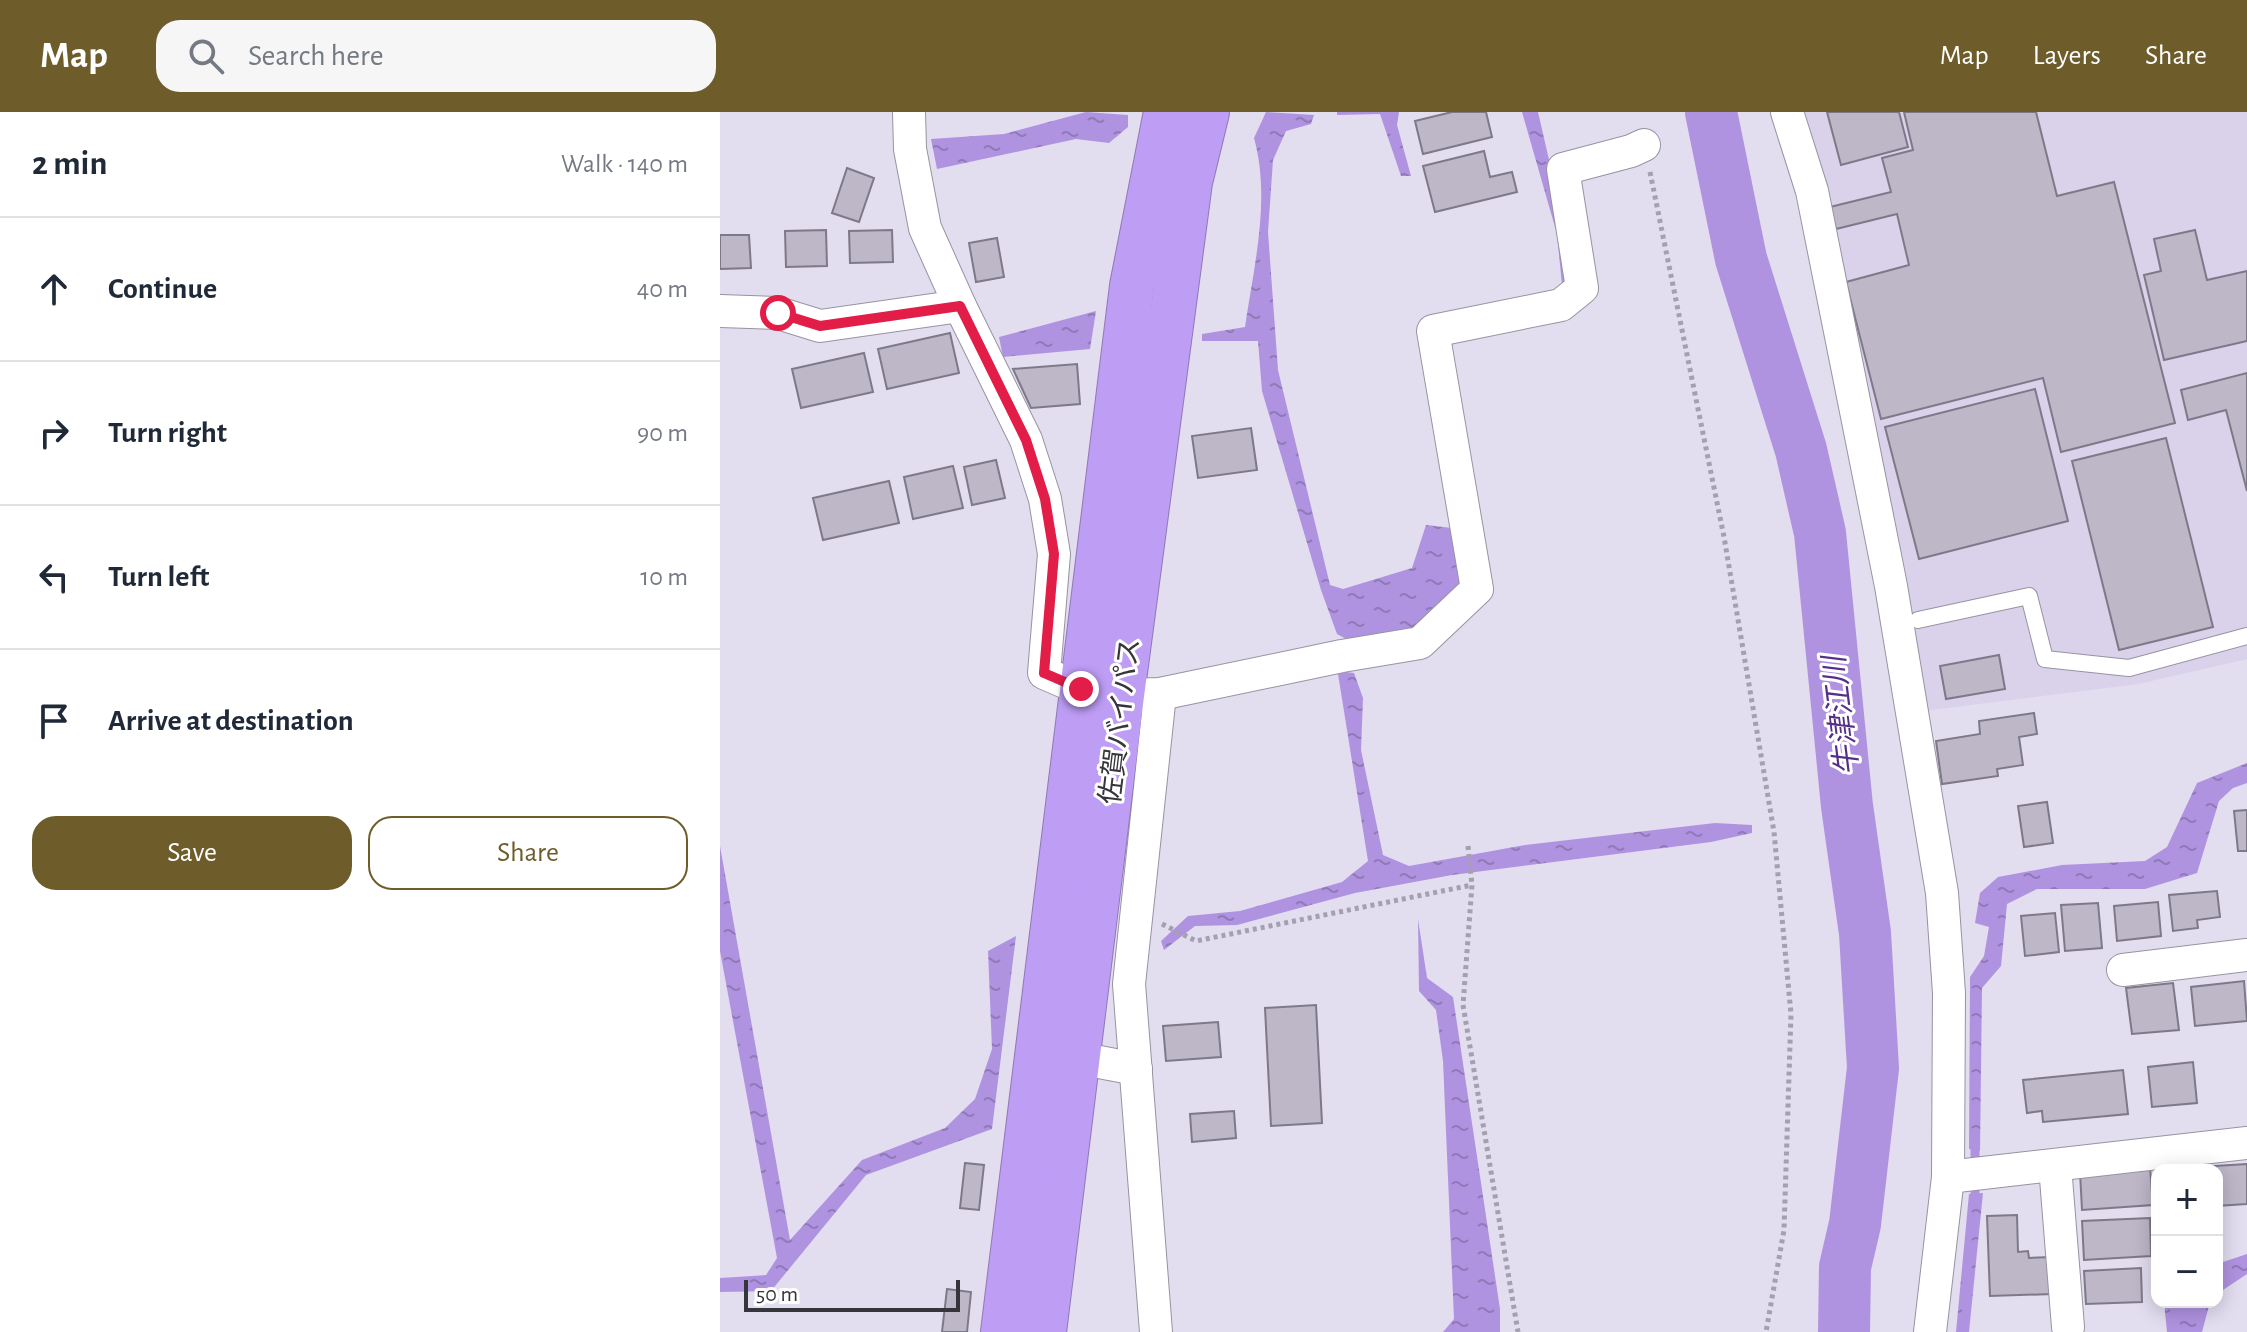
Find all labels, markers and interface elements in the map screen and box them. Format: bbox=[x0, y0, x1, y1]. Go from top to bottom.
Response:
search box bbox=[156, 20, 716, 92]
icon: search bbox=[184, 34, 228, 78]
text: Map bbox=[40, 37, 108, 75]
text: Search here bbox=[248, 41, 384, 71]
text: Map bbox=[1940, 42, 1989, 70]
text: Layers bbox=[2033, 42, 2101, 70]
text: Share bbox=[2145, 42, 2207, 70]
text: 2 min bbox=[32, 147, 107, 181]
text: Walk · 140 m bbox=[561, 151, 688, 177]
icon: ahead bbox=[32, 267, 76, 311]
text: Continue bbox=[108, 274, 217, 304]
text: 40 m bbox=[637, 276, 688, 302]
route start bbox=[760, 295, 796, 331]
icon: right bbox=[32, 411, 76, 455]
text: Turn right bbox=[108, 418, 227, 448]
text: 90 m bbox=[637, 420, 688, 446]
icon: left bbox=[32, 555, 76, 599]
text: Turn left bbox=[108, 562, 209, 592]
text: 10 m bbox=[640, 564, 688, 590]
street label: 佐賀バイパス bbox=[1095, 636, 1145, 806]
water label: 牛津江川 bbox=[1817, 652, 1864, 778]
route end bbox=[1063, 671, 1099, 707]
icon: arrive bbox=[32, 699, 76, 743]
text: Arrive at destination bbox=[108, 706, 354, 736]
button: Save bbox=[32, 816, 352, 890]
button: Share bbox=[368, 816, 688, 890]
map controls bbox=[2151, 1164, 2223, 1308]
button: + bbox=[2151, 1164, 2223, 1236]
button: − bbox=[2151, 1236, 2223, 1308]
scale bar bbox=[744, 1276, 960, 1312]
text: 50 m bbox=[756, 1283, 798, 1305]

